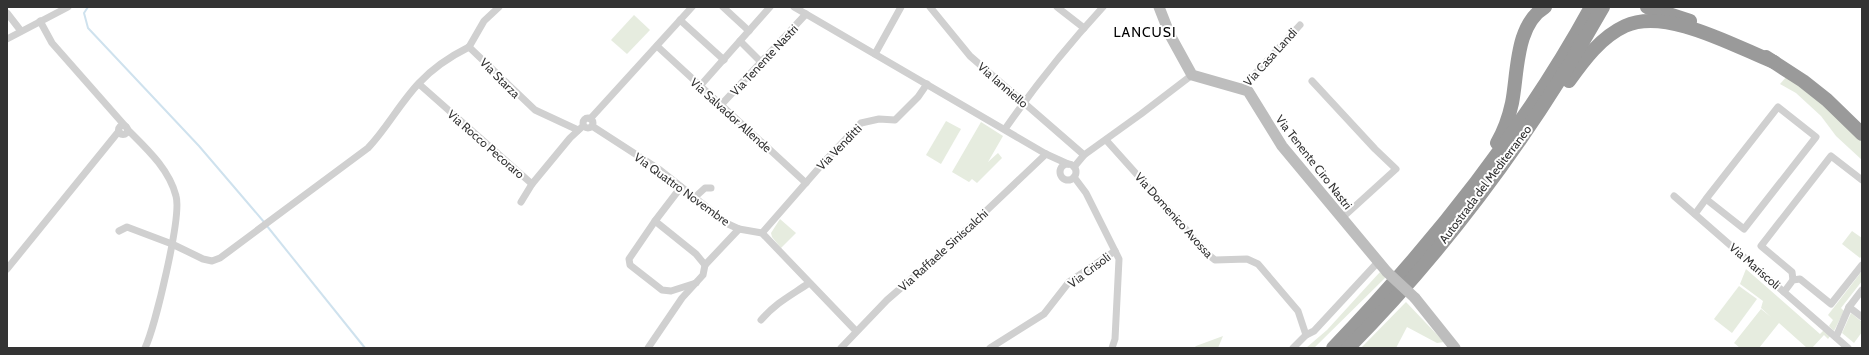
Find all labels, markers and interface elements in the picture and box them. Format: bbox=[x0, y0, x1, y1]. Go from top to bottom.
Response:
street label: Via Tenente Nastri bbox=[727, 21, 801, 99]
district label: LANCUSI bbox=[1114, 23, 1177, 41]
street label: Via Casa Landi bbox=[1240, 25, 1300, 89]
street label: Via Starza bbox=[477, 55, 523, 101]
street label: Via Ianniello bbox=[975, 59, 1032, 111]
street label: Via Salvador Allende bbox=[687, 75, 775, 155]
street label: Via Rocco Pecoraro bbox=[444, 107, 528, 182]
street label: Via Tenente Ciro Nastri bbox=[1273, 112, 1355, 212]
street label: Via Venditti bbox=[813, 121, 865, 173]
street label: Autostrada del Mediterraneo bbox=[1436, 122, 1535, 246]
street label: Via Quattro Novembre bbox=[631, 149, 733, 229]
street label: Via Domenico Avossa bbox=[1132, 169, 1216, 261]
street label: Via Raffaele Siniscalchi bbox=[895, 206, 991, 294]
street label: Via Mariscoli bbox=[1726, 240, 1784, 292]
street label: Via Crisoli bbox=[1065, 249, 1113, 291]

